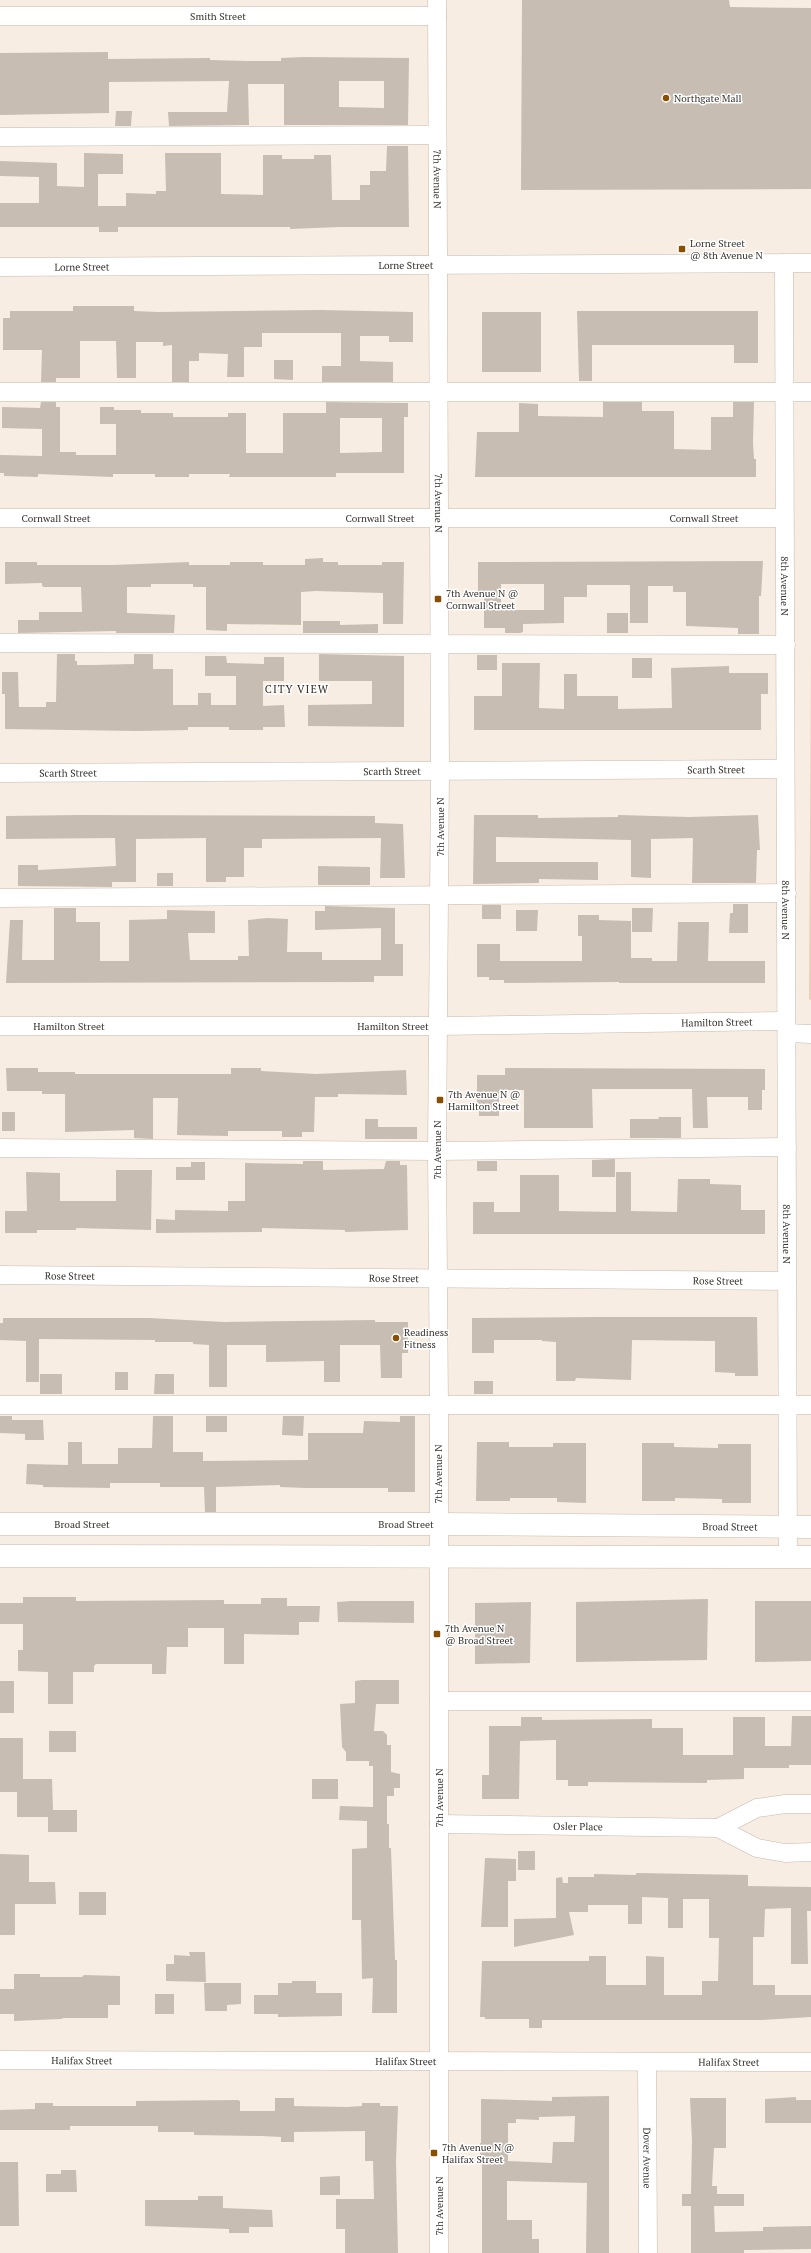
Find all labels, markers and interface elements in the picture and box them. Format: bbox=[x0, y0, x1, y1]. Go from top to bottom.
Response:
street label: Smith Street bbox=[190, 10, 246, 23]
place label: Northgate Mall bbox=[674, 92, 742, 105]
marker: Northgate Mall bbox=[661, 93, 671, 103]
street label: 7th Avenue N bbox=[431, 149, 444, 209]
place label: Lorne Street @ 8th Avenue N bbox=[690, 237, 763, 262]
marker: Lorne Street @ 8th Avenue N bbox=[677, 244, 687, 254]
street label: Lorne Street bbox=[378, 258, 434, 272]
street label: Lorne Street bbox=[54, 260, 110, 273]
street label: 7th Avenue N bbox=[432, 473, 446, 533]
street label: Cornwall Street bbox=[21, 512, 91, 525]
street label: Cornwall Street bbox=[345, 512, 415, 525]
street label: Cornwall Street bbox=[669, 512, 739, 525]
street label: 8th Avenue N bbox=[778, 556, 792, 617]
place label: 7th Avenue N @ Cornwall Street bbox=[446, 587, 518, 612]
marker: 7th Avenue N @ Cornwall Street bbox=[433, 594, 443, 604]
district label: CITY VIEW bbox=[265, 682, 329, 696]
street label: Scarth Street bbox=[687, 763, 745, 776]
street label: Scarth Street bbox=[363, 764, 421, 778]
street label: Scarth Street bbox=[39, 766, 97, 779]
street label: 7th Avenue N bbox=[434, 797, 447, 857]
street label: 8th Avenue N bbox=[779, 880, 793, 941]
street label: Hamilton Street bbox=[681, 1015, 753, 1029]
street label: Hamilton Street bbox=[33, 1020, 105, 1033]
street label: Hamilton Street bbox=[357, 1020, 429, 1033]
place label: 7th Avenue N @ Hamilton Street bbox=[448, 1088, 520, 1113]
marker: 7th Avenue N @ Hamilton Street bbox=[435, 1095, 445, 1105]
street label: 7th Avenue N bbox=[431, 1120, 444, 1180]
street label: 8th Avenue N bbox=[780, 1204, 794, 1265]
street label: Rose Street bbox=[45, 1269, 95, 1282]
street label: Rose Street bbox=[369, 1271, 419, 1285]
street label: Rose Street bbox=[693, 1274, 743, 1287]
place label: Readiness Fitness bbox=[404, 1326, 448, 1351]
marker: Readiness Fitness bbox=[391, 1333, 401, 1343]
street label: 7th Avenue N bbox=[432, 1444, 445, 1504]
street label: Broad Street bbox=[54, 1518, 110, 1531]
street label: Broad Street bbox=[378, 1518, 434, 1531]
street label: Broad Street bbox=[702, 1520, 758, 1533]
place label: 7th Avenue N @ Broad Street bbox=[445, 1622, 514, 1647]
marker: 7th Avenue N @ Broad Street bbox=[432, 1629, 442, 1639]
street label: 7th Avenue N bbox=[433, 1768, 446, 1828]
street label: Osler Place bbox=[553, 1819, 603, 1833]
street label: Halifax Street bbox=[51, 2054, 113, 2067]
street label: Halifax Street bbox=[375, 2054, 437, 2068]
street label: Halifax Street bbox=[698, 2055, 760, 2068]
street label: Dover Avenue bbox=[641, 2127, 654, 2189]
place label: 7th Avenue N @ Halifax Street bbox=[442, 2141, 514, 2166]
marker: 7th Avenue N @ Halifax Street bbox=[429, 2148, 439, 2158]
street label: 7th Avenue N bbox=[433, 2176, 446, 2236]

